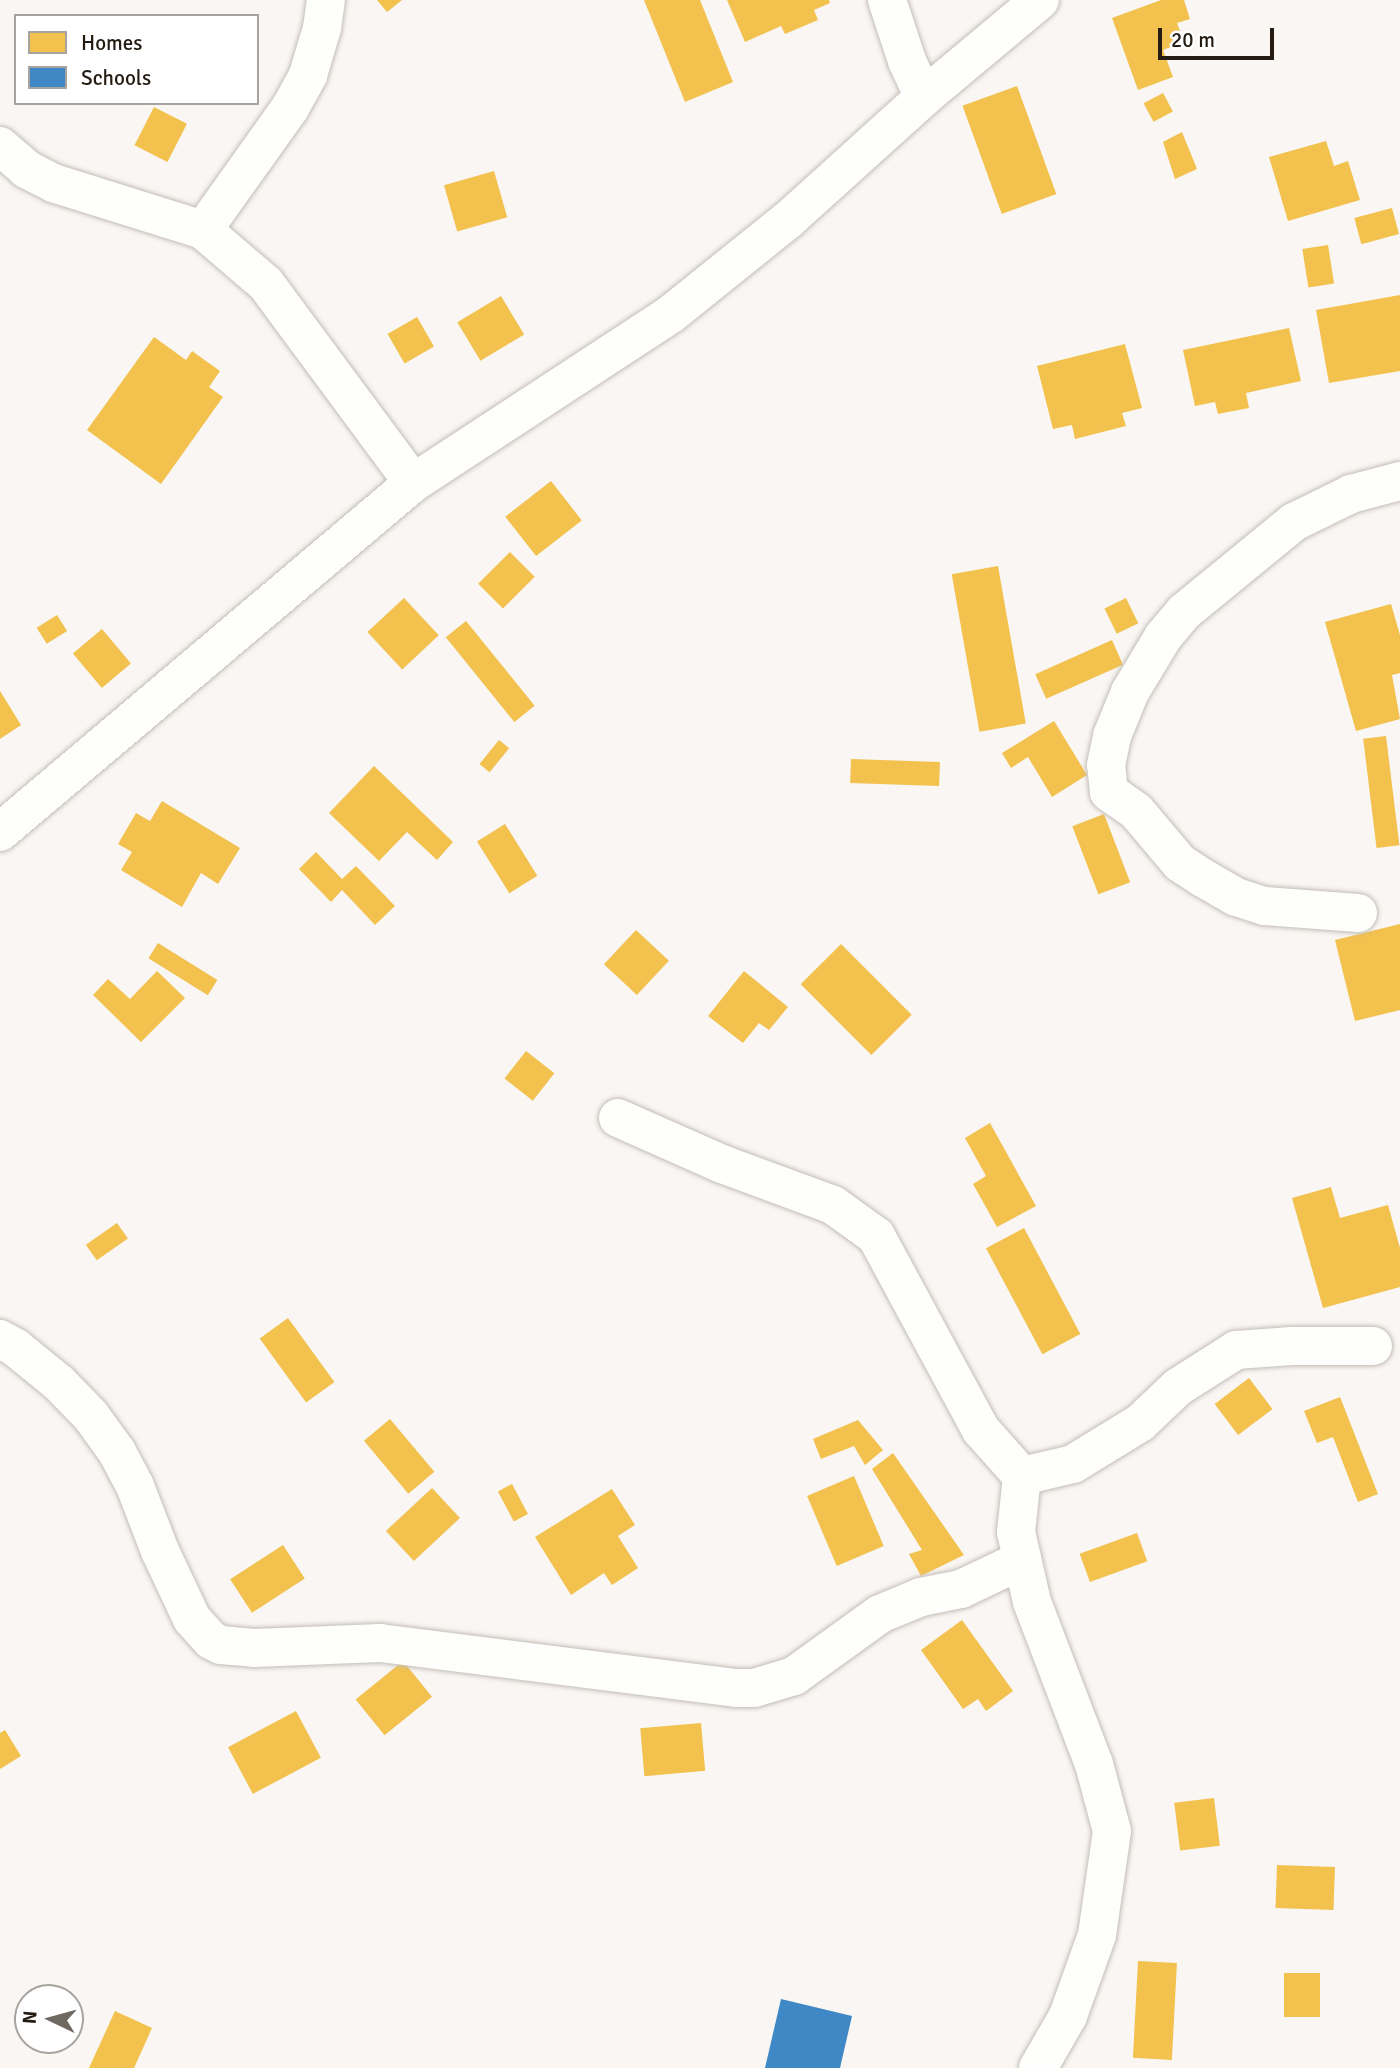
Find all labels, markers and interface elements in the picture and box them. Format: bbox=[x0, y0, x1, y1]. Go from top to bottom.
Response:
legend bbox=[14, 14, 259, 105]
scale bar bbox=[1162, 14, 1278, 58]
text: 20 m bbox=[1171, 27, 1215, 53]
text: Homes bbox=[81, 30, 143, 56]
text: Schools bbox=[81, 65, 151, 91]
north arrow bbox=[14, 1984, 84, 2054]
text: N bbox=[18, 2010, 43, 2025]

